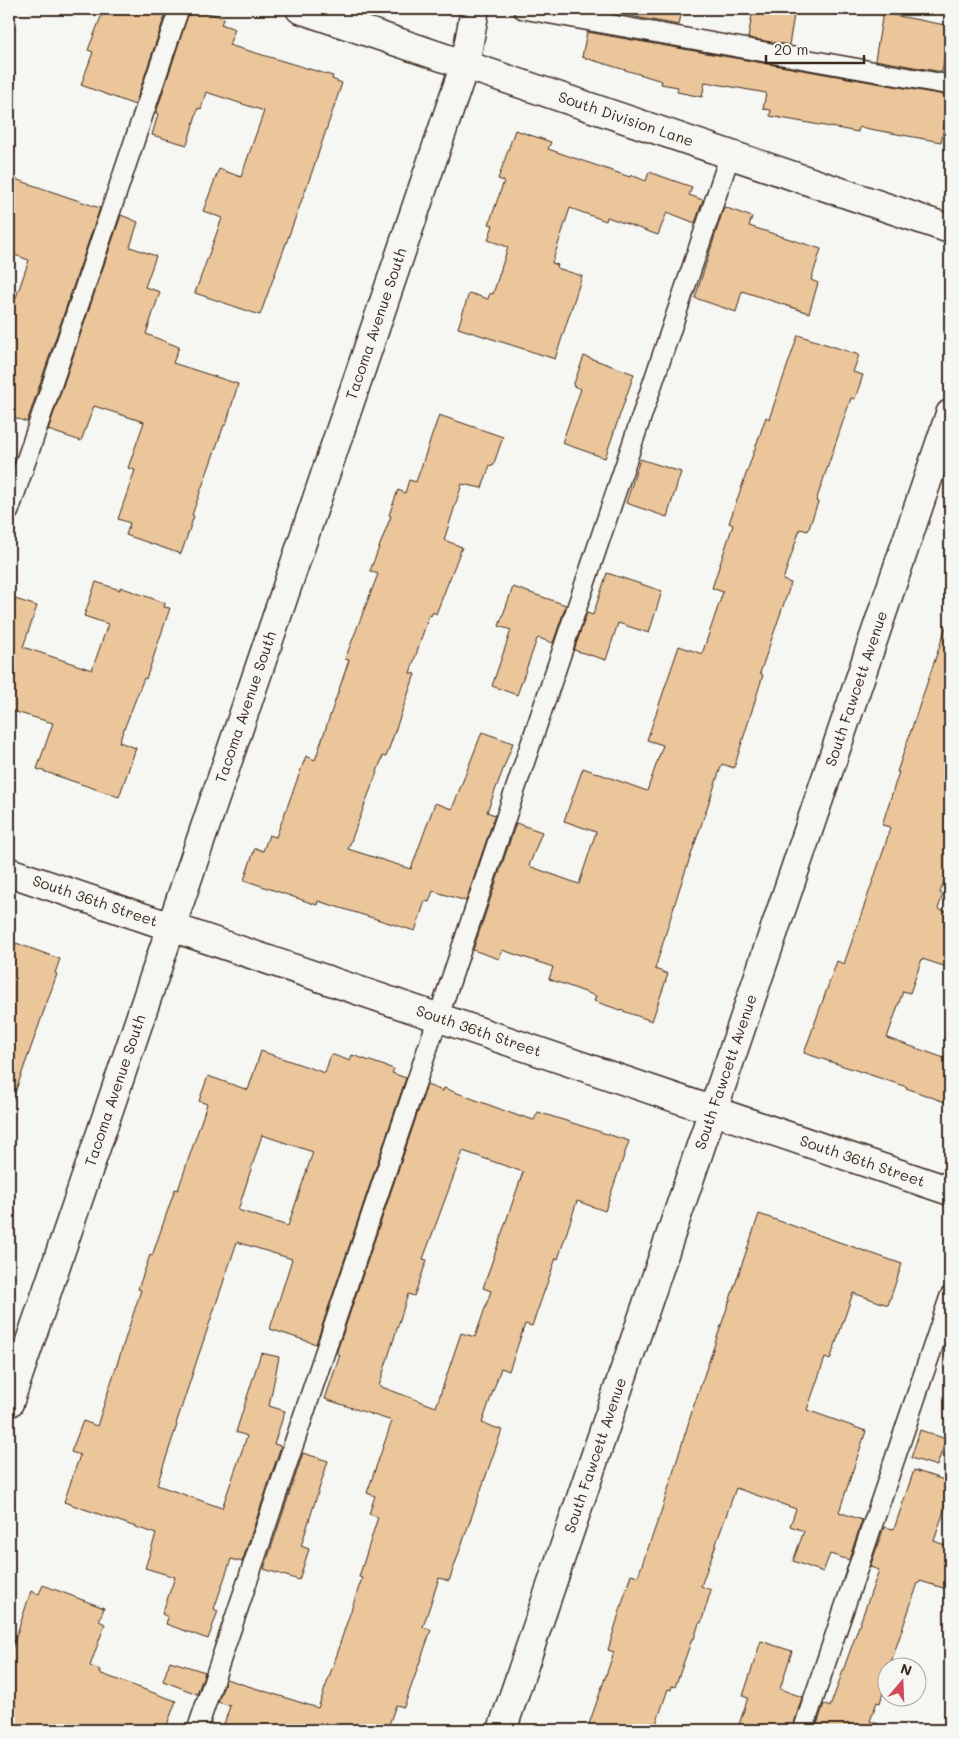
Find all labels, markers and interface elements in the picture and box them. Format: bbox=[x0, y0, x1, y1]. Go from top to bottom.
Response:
scale bar bbox=[766, 32, 864, 64]
text: 20 m bbox=[774, 39, 808, 59]
street label: South Division Lane bbox=[556, 86, 696, 151]
street label: Tacoma Avenue South bbox=[340, 245, 411, 402]
street label: South Fawcett Avenue bbox=[820, 608, 891, 769]
street label: Tacoma Avenue South bbox=[210, 628, 280, 785]
street label: South 36th Street bbox=[30, 870, 161, 931]
street label: South Fawcett Avenue bbox=[689, 991, 761, 1152]
street label: South 36th Street bbox=[414, 1000, 544, 1061]
street label: Tacoma Avenue South bbox=[79, 1012, 150, 1169]
street label: South 36th Street bbox=[797, 1130, 928, 1191]
street label: South Fawcett Avenue bbox=[559, 1375, 630, 1536]
north arrow bbox=[876, 1656, 926, 1706]
text: N bbox=[898, 1659, 915, 1680]

